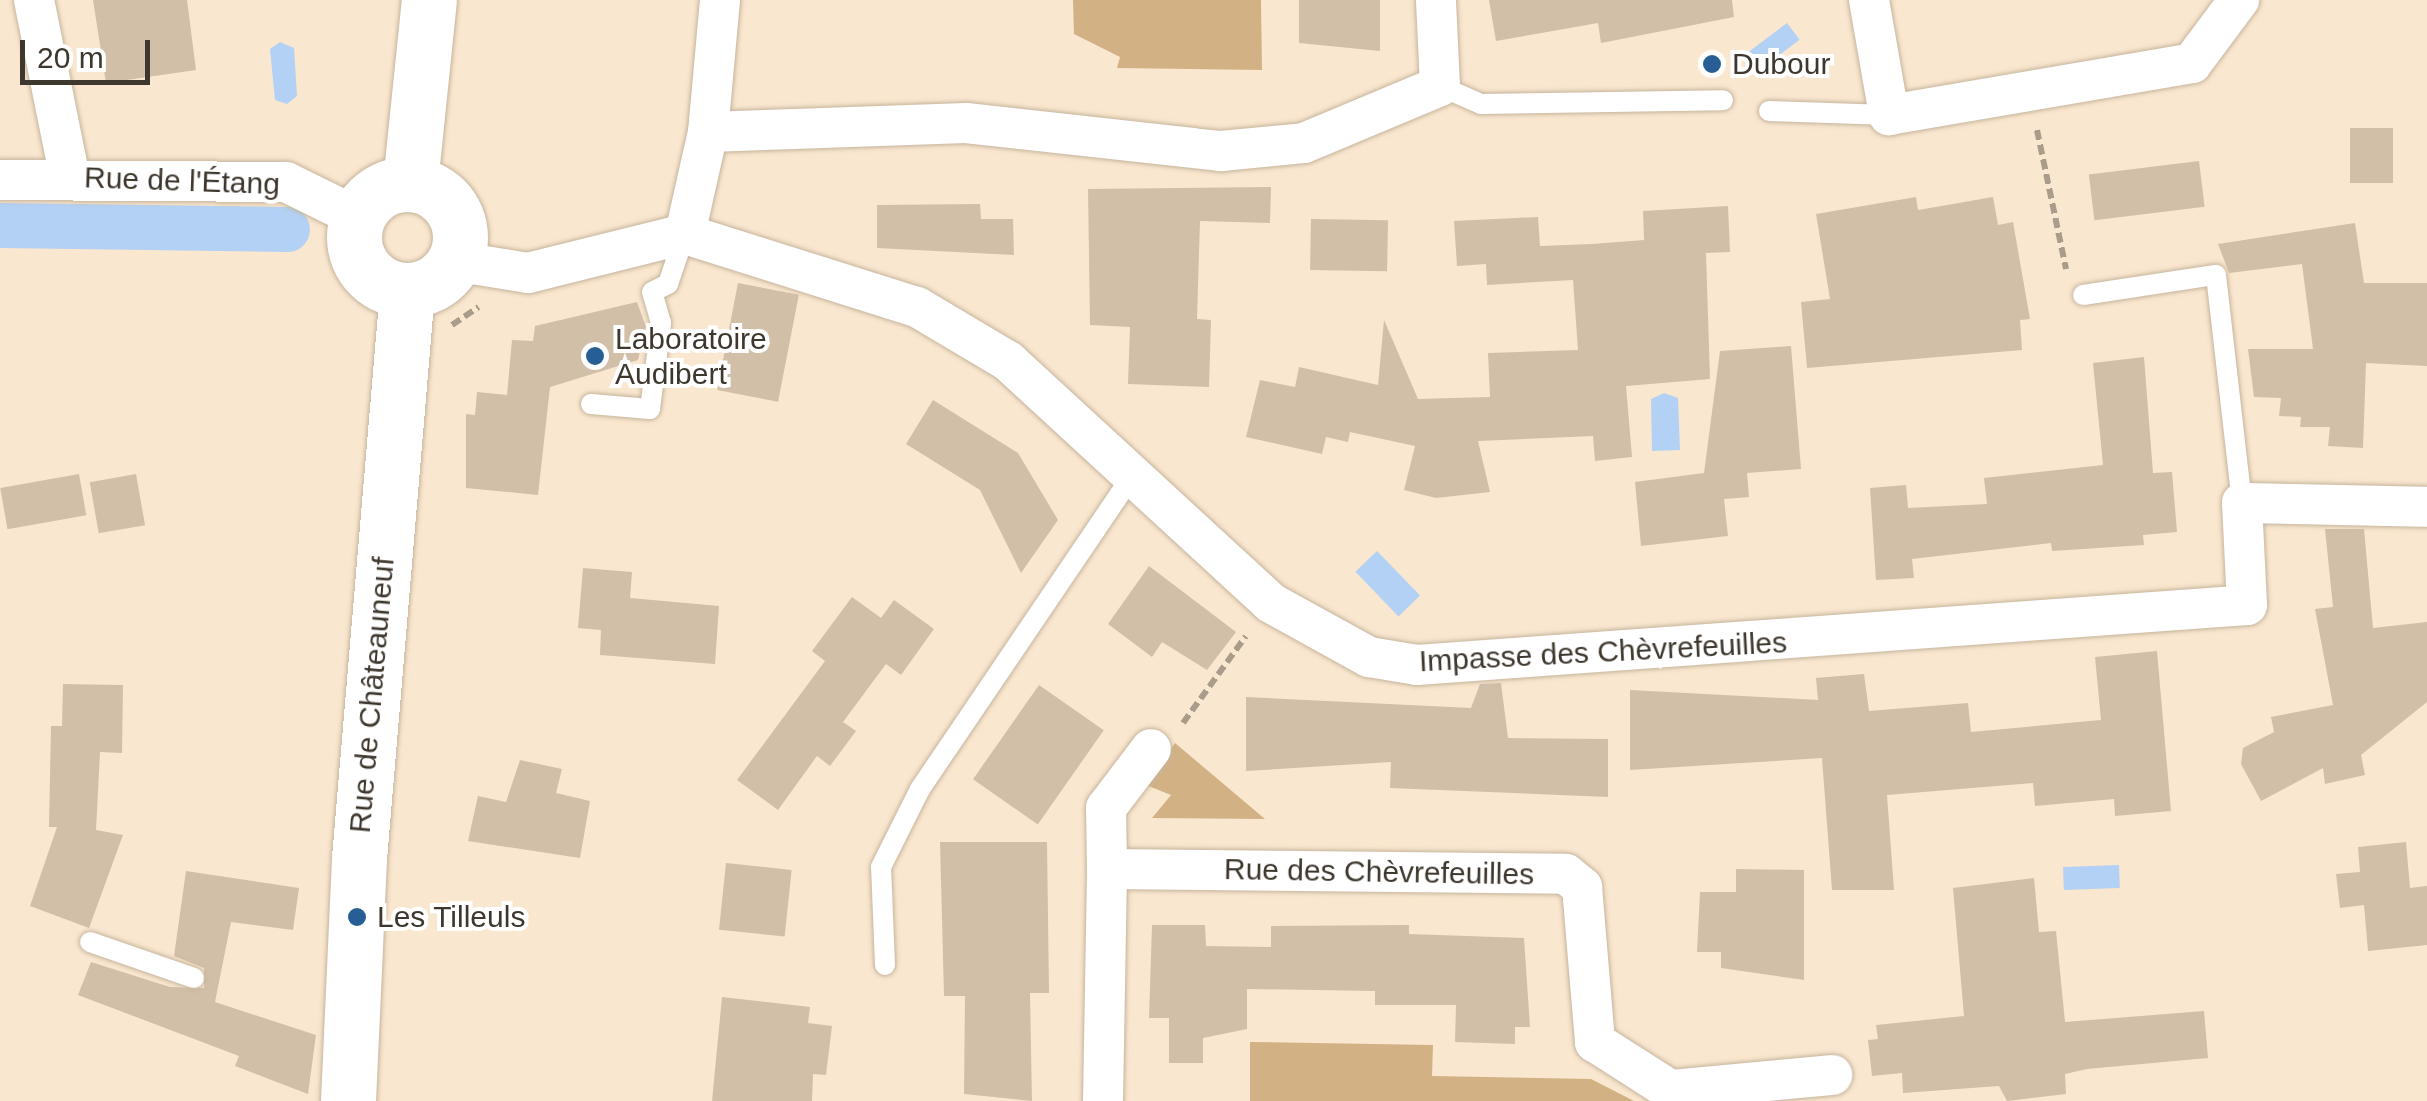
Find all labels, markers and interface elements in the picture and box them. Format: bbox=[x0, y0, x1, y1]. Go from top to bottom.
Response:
scale bar bbox=[25, 20, 155, 82]
text: 20 m bbox=[37, 41, 104, 74]
place label: Dubour bbox=[1732, 46, 1830, 82]
marker: Dubour bbox=[1701, 53, 1723, 75]
street label: Rue de l'Étang bbox=[83, 160, 281, 202]
place label: Laboratoire Audibert bbox=[615, 321, 767, 392]
marker: Laboratoire Audibert bbox=[584, 345, 606, 367]
street label: Rue de Châteauneuf bbox=[342, 556, 402, 834]
street label: Impasse des Chèvrefeuilles bbox=[1418, 624, 1788, 680]
street label: Rue des Chèvrefeuilles bbox=[1224, 851, 1534, 893]
place label: Les Tilleuls bbox=[377, 899, 526, 935]
marker: Les Tilleuls bbox=[346, 906, 368, 928]

